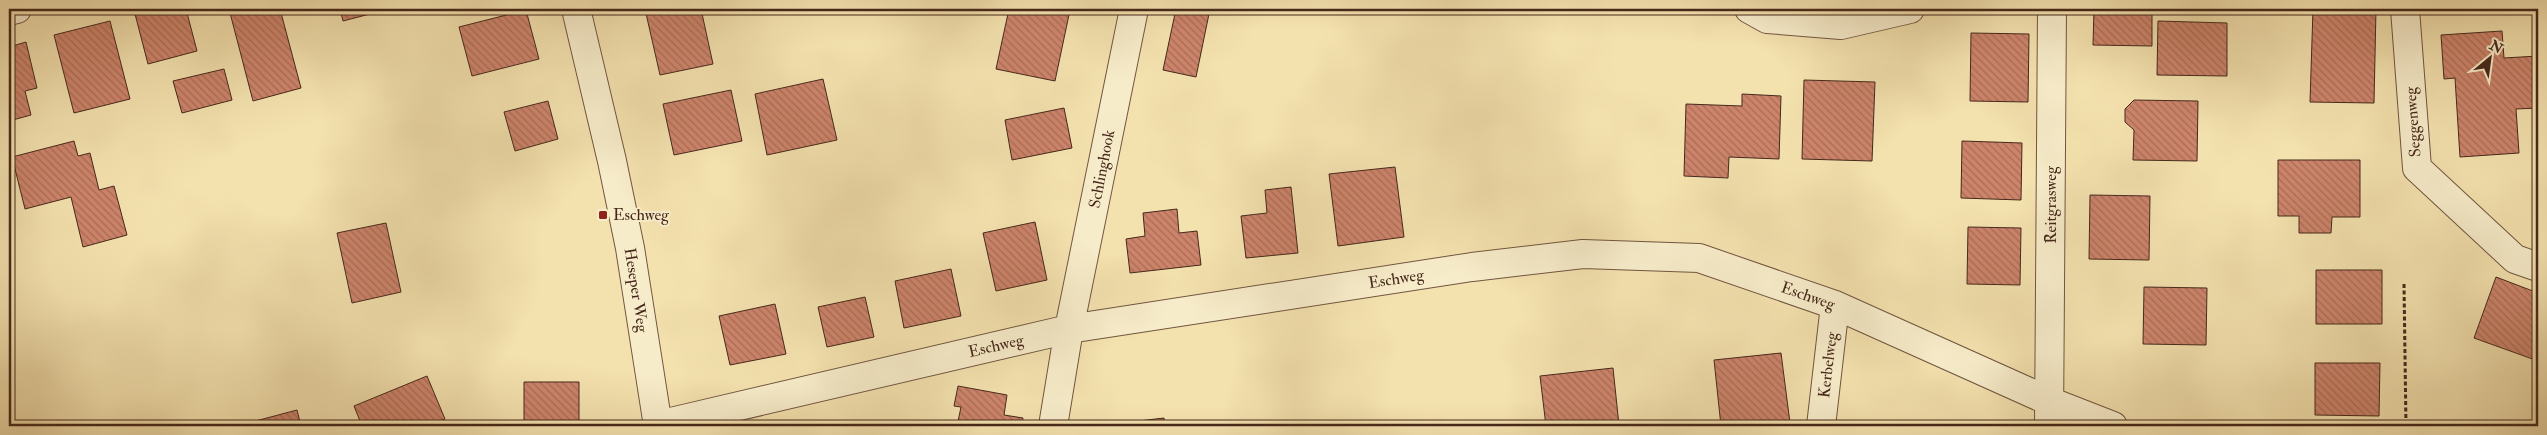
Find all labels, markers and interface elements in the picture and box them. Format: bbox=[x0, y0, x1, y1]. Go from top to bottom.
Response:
north arrow bbox=[2464, 32, 2514, 82]
text: N bbox=[2486, 36, 2506, 58]
street label: Seggenweg bbox=[2400, 85, 2425, 158]
street label: Schlinghook bbox=[1085, 128, 1119, 210]
street label: Reitgrasweg bbox=[2041, 165, 2061, 244]
place label: Eschweg bbox=[613, 205, 670, 225]
marker: Eschweg bbox=[597, 209, 609, 221]
street label: Heseper Weg bbox=[618, 246, 653, 335]
street label: Eschweg bbox=[1367, 265, 1426, 293]
street label: Eschweg bbox=[1778, 277, 1839, 315]
street label: Eschweg bbox=[966, 330, 1027, 362]
street label: Kerbelweg bbox=[1814, 330, 1842, 399]

